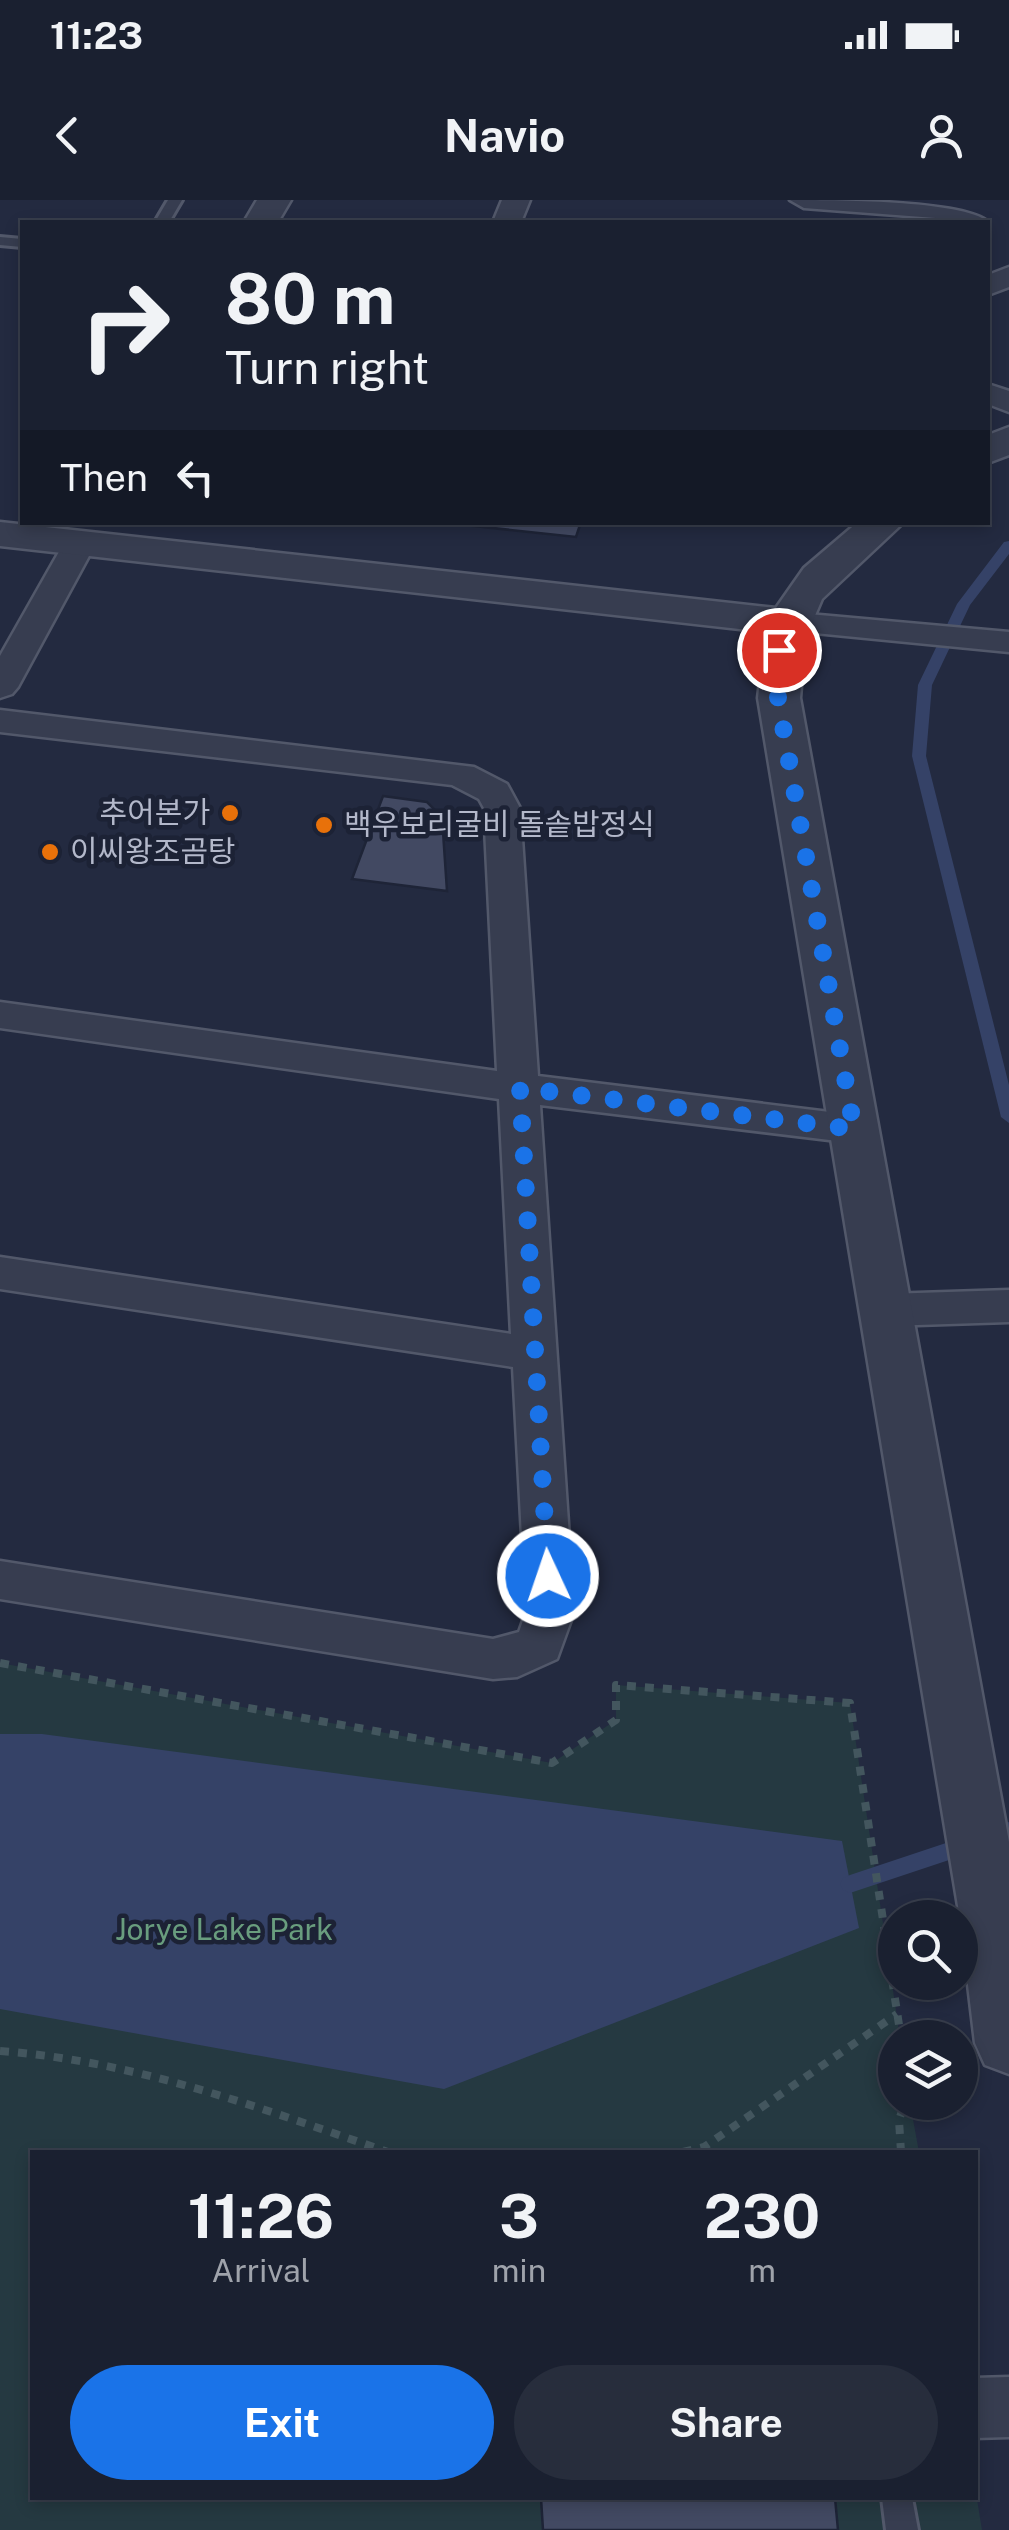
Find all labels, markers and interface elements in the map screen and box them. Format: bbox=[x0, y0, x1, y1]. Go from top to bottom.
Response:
text: 11:23 bbox=[50, 13, 143, 58]
icon: back bbox=[40, 108, 95, 163]
icon: person bbox=[914, 108, 969, 163]
text: Navio bbox=[444, 109, 565, 162]
text: 80 m bbox=[225, 257, 395, 340]
icon: right bbox=[60, 260, 190, 390]
text: Turn right bbox=[225, 341, 429, 394]
icon: left bbox=[168, 450, 223, 505]
text: Then bbox=[60, 455, 148, 500]
pin bbox=[737, 608, 822, 693]
icon: arrive bbox=[752, 623, 807, 678]
place label: 추어본가 bbox=[100, 794, 210, 830]
marker: 추어본가 bbox=[219, 802, 241, 824]
place label: 백우보리굴비 돌솥밥정식 bbox=[344, 806, 655, 842]
marker: 백우보리굴비 돌솥밥정식 bbox=[313, 814, 335, 836]
place label: 이씨왕조곰탕 bbox=[70, 833, 236, 869]
marker: 이씨왕조곰탕 bbox=[39, 841, 61, 863]
position arrow bbox=[496, 1524, 600, 1628]
map controls bbox=[878, 1900, 978, 2120]
button: search bbox=[878, 1900, 978, 2000]
park label: Jorye Lake Park bbox=[115, 1911, 333, 1947]
button: layers bbox=[878, 2020, 978, 2120]
text: 11:26 bbox=[188, 2181, 334, 2252]
text: 3 bbox=[499, 2181, 539, 2252]
text: 230 bbox=[704, 2181, 820, 2252]
text: Arrival bbox=[212, 2252, 310, 2289]
text: min bbox=[492, 2252, 546, 2289]
text: m bbox=[748, 2252, 776, 2289]
button: Exit bbox=[70, 2365, 494, 2480]
button: Share bbox=[514, 2365, 938, 2480]

